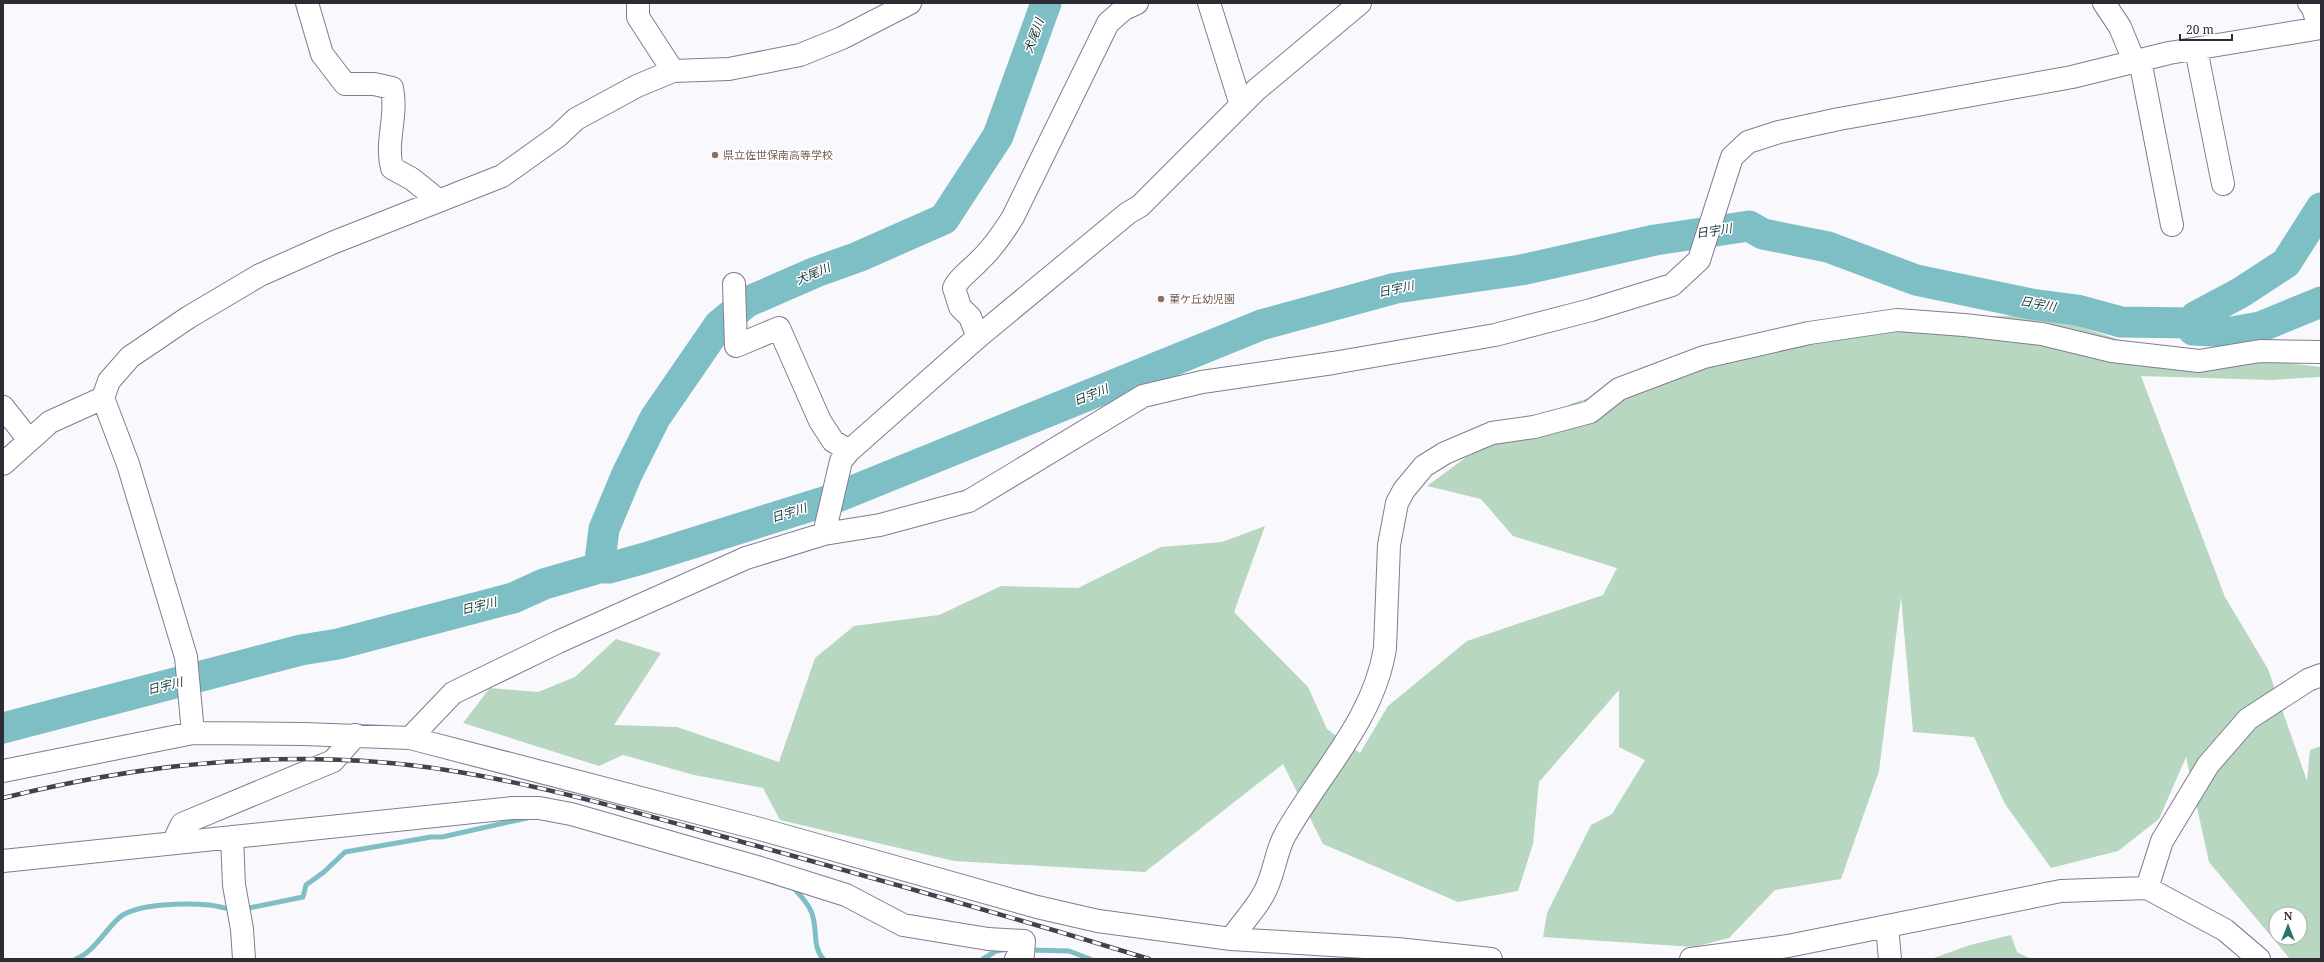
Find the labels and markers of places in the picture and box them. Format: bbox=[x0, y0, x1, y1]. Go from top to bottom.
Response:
place label: 県立佐世保南高等学校 bbox=[723, 147, 833, 162]
marker: 県立佐世保南高等学校 bbox=[710, 150, 720, 160]
place label: 菫ケ丘幼児園 bbox=[1169, 291, 1235, 306]
marker: 菫ケ丘幼児園 bbox=[1156, 294, 1166, 304]

